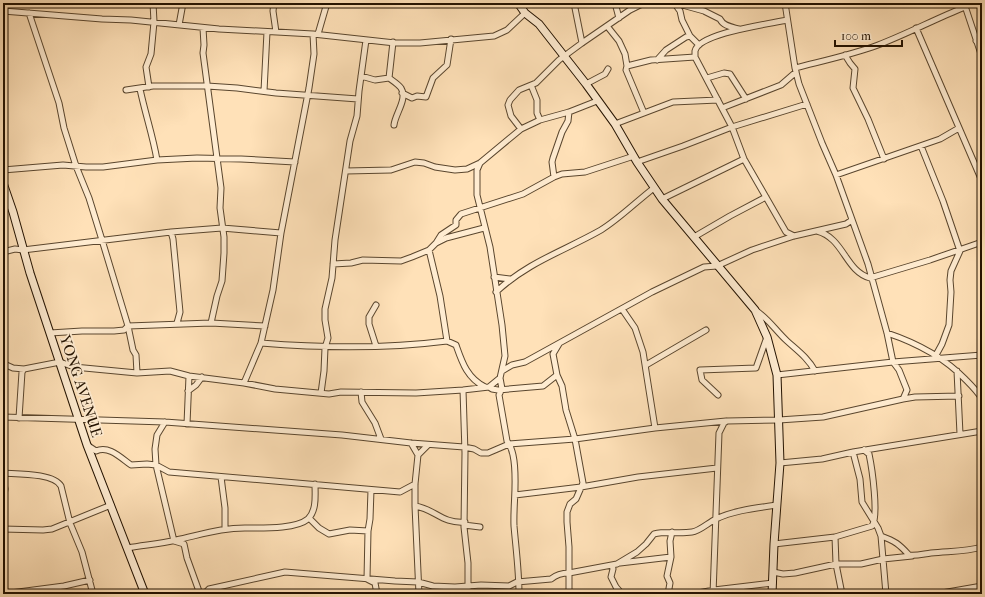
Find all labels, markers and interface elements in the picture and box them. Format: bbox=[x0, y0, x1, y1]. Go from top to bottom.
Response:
scale bar bbox=[835, 22, 902, 48]
text: 100 m bbox=[841, 29, 871, 43]
street label: YONG AVENUE bbox=[56, 332, 106, 439]

